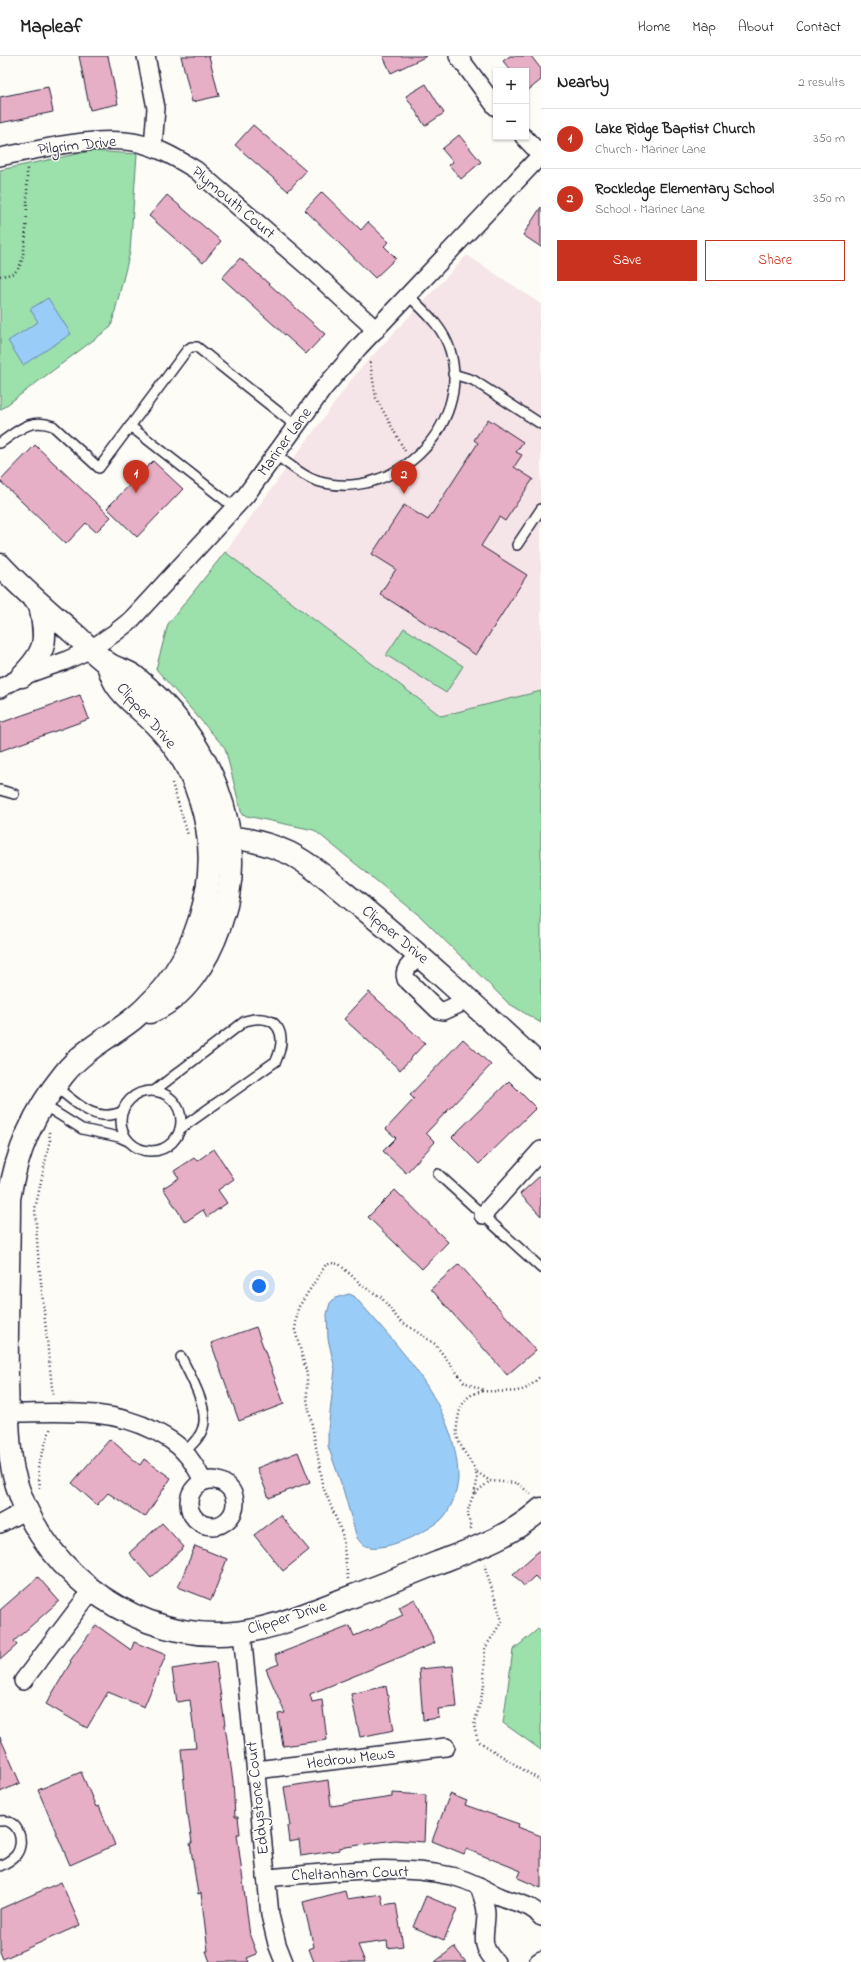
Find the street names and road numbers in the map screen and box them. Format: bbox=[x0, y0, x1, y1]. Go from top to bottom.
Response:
street label: Pilgrim Drive bbox=[37, 130, 118, 162]
street label: Plymouth Court bbox=[186, 161, 281, 246]
street label: Mariner Lane bbox=[252, 402, 319, 481]
street label: Clipper Drive bbox=[110, 677, 182, 755]
street label: Clipper Drive bbox=[356, 900, 434, 971]
street label: Clipper Drive bbox=[245, 1594, 330, 1641]
street label: Eddystone Court bbox=[240, 1739, 276, 1856]
street label: Hedrow Mews bbox=[305, 1742, 397, 1776]
street label: Cheltanham Court bbox=[291, 1860, 410, 1888]

